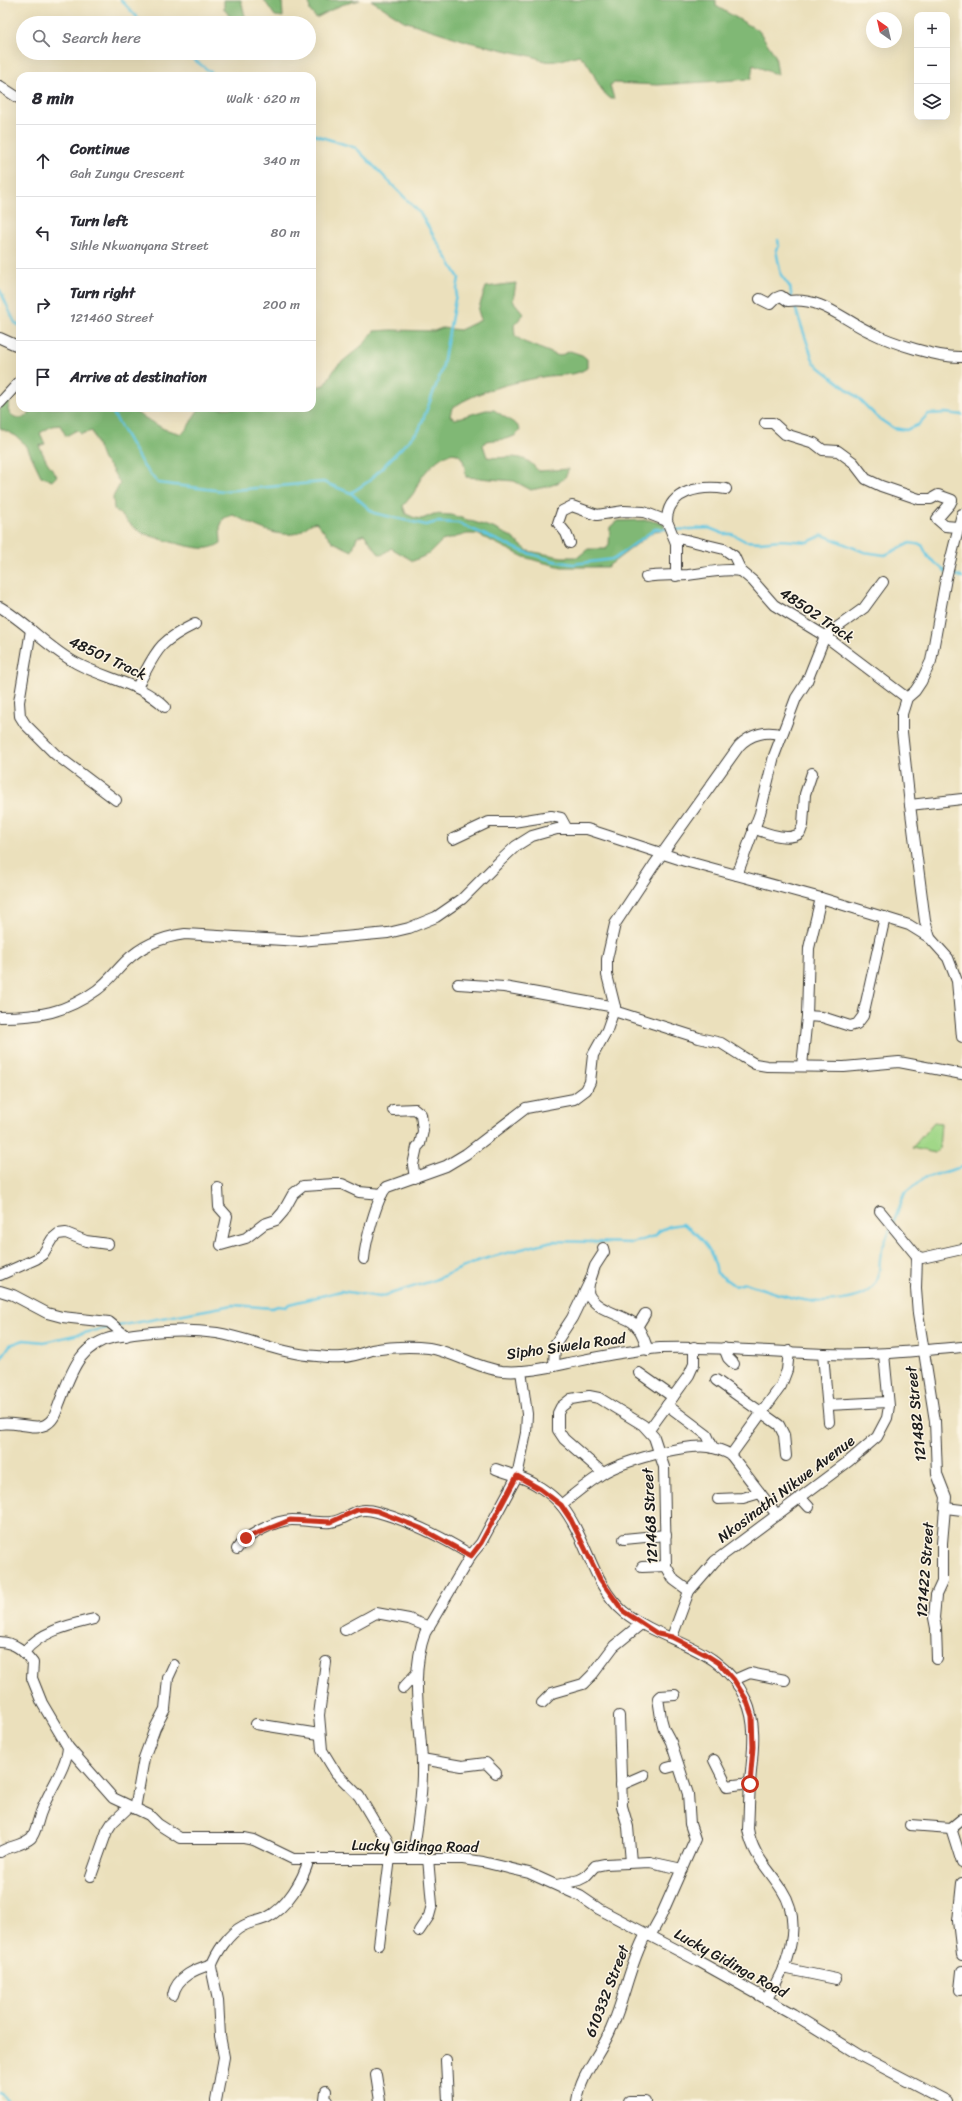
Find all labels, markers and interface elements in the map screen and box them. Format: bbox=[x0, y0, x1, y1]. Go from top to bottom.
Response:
north arrow bbox=[866, 12, 902, 48]
map controls bbox=[914, 12, 950, 120]
button: + bbox=[914, 12, 950, 48]
search box bbox=[16, 16, 316, 60]
text: Search here bbox=[62, 25, 141, 51]
icon: search bbox=[30, 27, 52, 49]
button: − bbox=[914, 48, 950, 84]
text: 8 min bbox=[32, 83, 74, 113]
button: layers bbox=[914, 84, 950, 120]
text: Walk · 620 m bbox=[226, 87, 300, 110]
text: Continue bbox=[70, 136, 130, 162]
text: 340 m bbox=[263, 149, 300, 172]
icon: ahead bbox=[32, 150, 54, 172]
text: Gah Zungu Crescent bbox=[70, 162, 185, 185]
text: Turn left bbox=[70, 208, 128, 234]
text: 80 m bbox=[271, 221, 300, 244]
icon: left bbox=[32, 222, 54, 244]
text: Sihle Nkwanyana Street bbox=[70, 234, 209, 257]
text: Turn right bbox=[70, 280, 135, 306]
text: 200 m bbox=[263, 293, 300, 316]
icon: right bbox=[32, 294, 54, 316]
text: 121460 Street bbox=[70, 306, 154, 329]
text: Arrive at destination bbox=[70, 364, 207, 390]
icon: arrive bbox=[32, 366, 54, 388]
street label: 48502 Track bbox=[774, 580, 860, 650]
street label: 48501 Track bbox=[65, 629, 151, 687]
street label: Sipho Siwela Road bbox=[505, 1325, 628, 1367]
street label: 121482 Street bbox=[898, 1364, 934, 1463]
street label: Nkosinathi Nikwe Avenue bbox=[711, 1428, 861, 1550]
street label: 121468 Street bbox=[634, 1466, 665, 1565]
street label: 121422 Street bbox=[909, 1520, 941, 1619]
route end bbox=[237, 1529, 255, 1547]
route start bbox=[741, 1775, 759, 1793]
street label: Lucky Gidinga Road bbox=[351, 1832, 480, 1860]
street label: Lucky Gidinga Road bbox=[669, 1921, 794, 2006]
street label: 610332 Street bbox=[577, 1940, 637, 2041]

